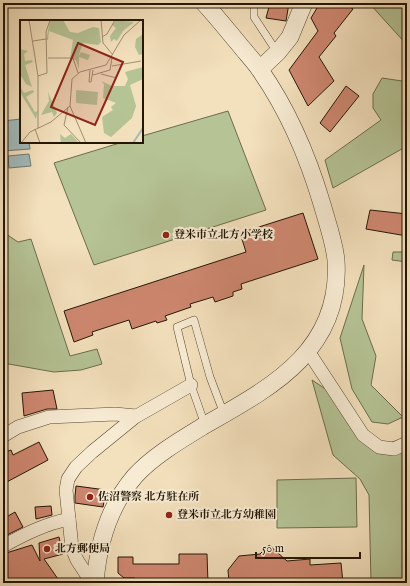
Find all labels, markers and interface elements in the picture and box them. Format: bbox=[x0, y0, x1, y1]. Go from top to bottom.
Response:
inset map bbox=[20, 20, 143, 143]
place label: 登米市立北方小学校 bbox=[174, 228, 273, 242]
marker: 登米市立北方小学校 bbox=[161, 230, 171, 240]
place label: 佐沼警察 北方駐在所 bbox=[98, 490, 199, 504]
marker: 佐沼警察 北方駐在所 bbox=[85, 492, 95, 502]
place label: 登米市立北方幼稚園 bbox=[177, 508, 276, 522]
marker: 登米市立北方幼稚園 bbox=[164, 510, 174, 520]
scale bar bbox=[256, 534, 360, 560]
text: 50 m bbox=[262, 541, 284, 556]
place label: 北方郵便局 bbox=[55, 542, 110, 556]
marker: 北方郵便局 bbox=[42, 544, 52, 554]

